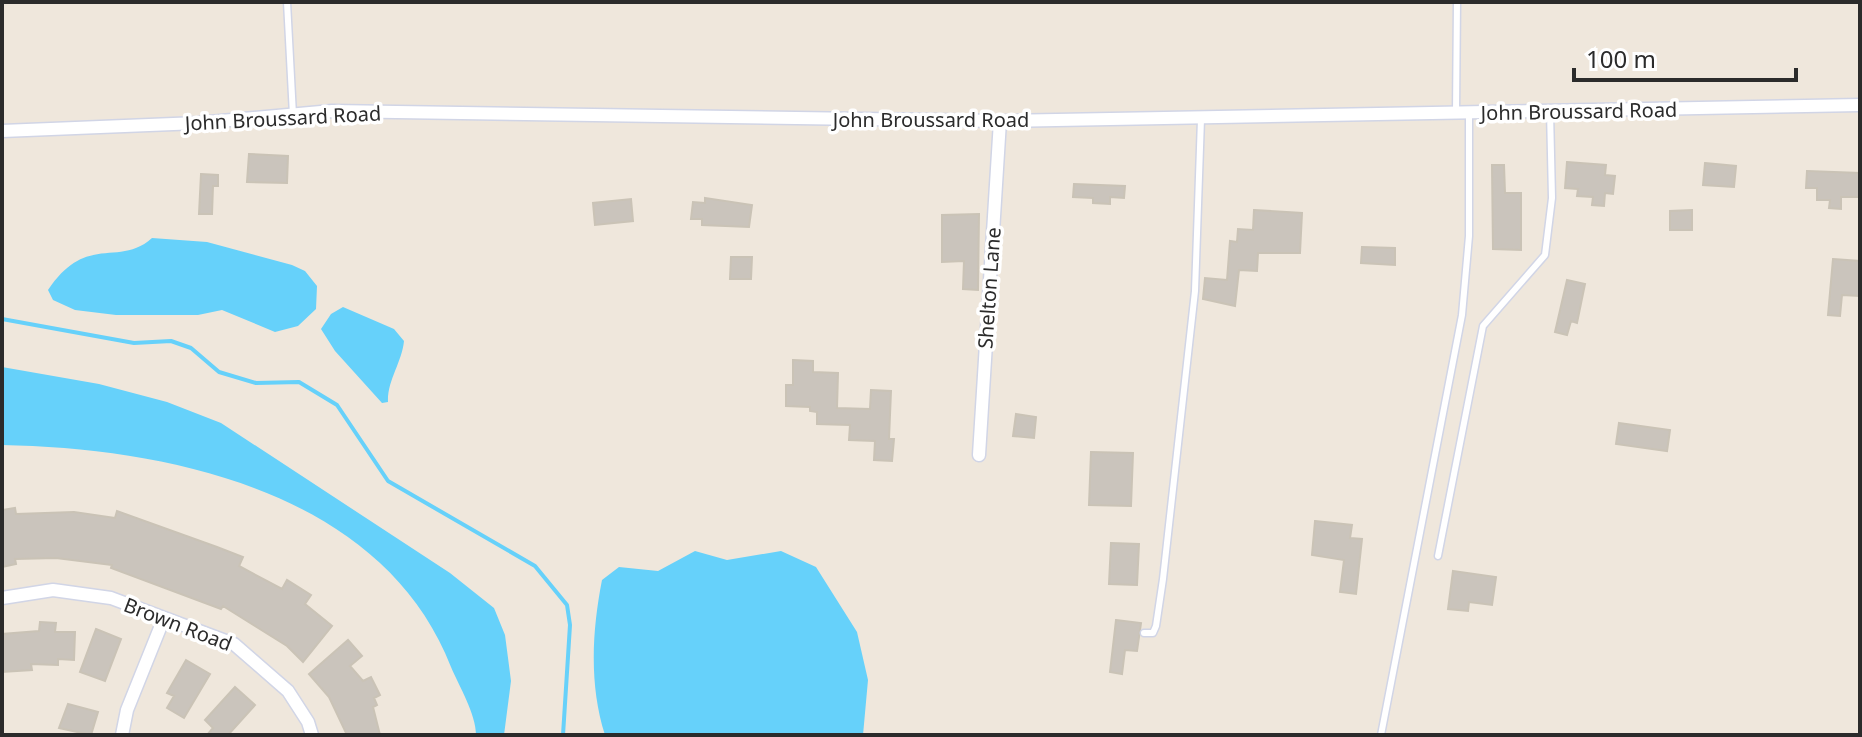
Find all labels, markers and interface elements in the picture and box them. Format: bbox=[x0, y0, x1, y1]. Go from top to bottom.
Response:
scale bar bbox=[1574, 32, 1796, 82]
text: 100 m bbox=[1586, 42, 1656, 75]
street label: John Broussard Road bbox=[1478, 96, 1678, 126]
street label: John Broussard Road bbox=[182, 99, 382, 137]
street label: John Broussard Road bbox=[831, 106, 1029, 133]
street label: Shelton Lane bbox=[971, 226, 1007, 350]
street label: Brown Road bbox=[120, 591, 236, 657]

